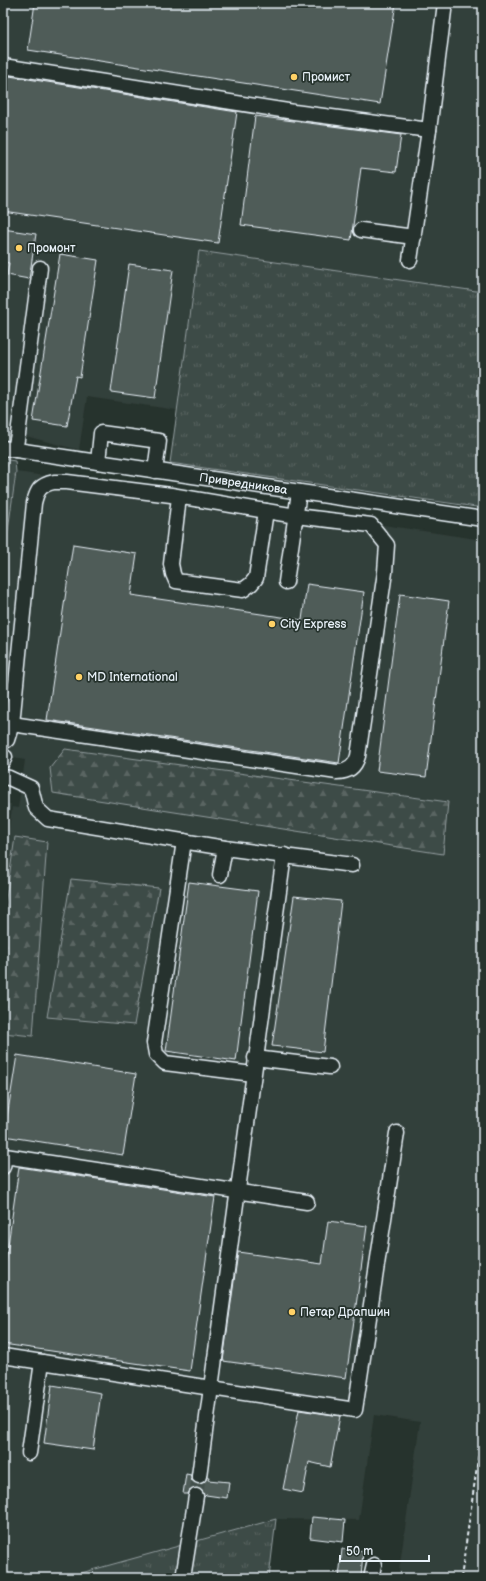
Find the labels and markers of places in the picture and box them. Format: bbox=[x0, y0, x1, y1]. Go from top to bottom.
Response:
place label: Промист bbox=[302, 70, 351, 85]
marker: Промист bbox=[289, 72, 299, 82]
place label: Промонт bbox=[27, 241, 76, 256]
marker: Промонт bbox=[14, 243, 24, 253]
place label: City Express bbox=[280, 617, 347, 632]
marker: City Express bbox=[267, 619, 277, 629]
place label: MD International bbox=[87, 670, 178, 685]
marker: MD International bbox=[74, 672, 84, 682]
place label: Петар Драпшин bbox=[300, 1305, 390, 1320]
marker: Петар Драпшин bbox=[287, 1307, 297, 1317]

